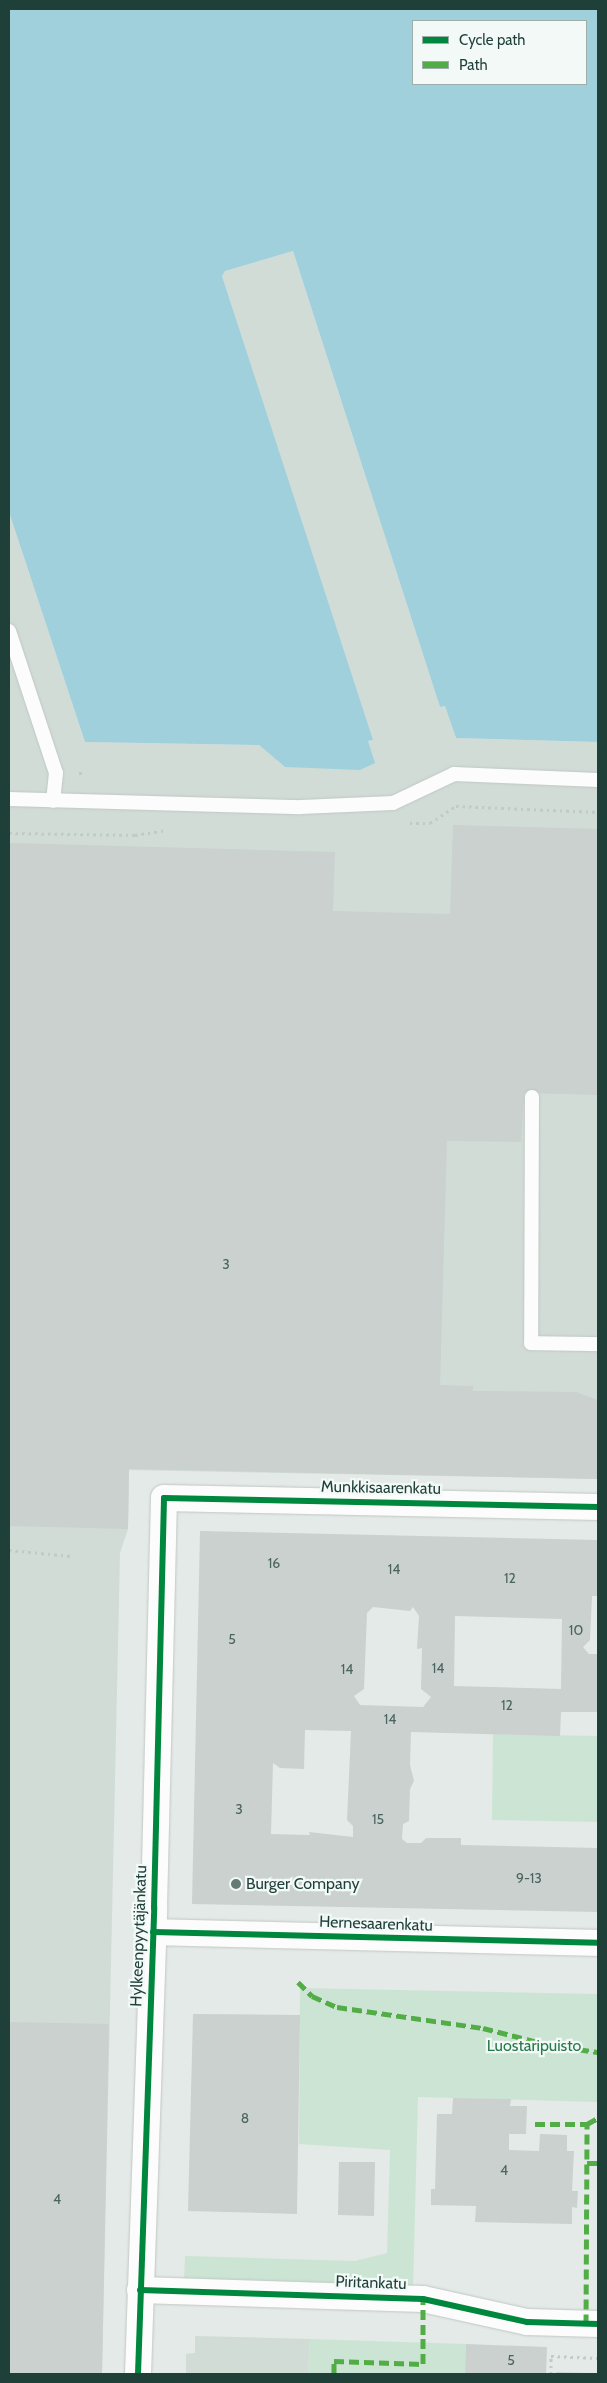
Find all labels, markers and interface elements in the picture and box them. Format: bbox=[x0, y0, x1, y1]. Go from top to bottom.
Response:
legend bbox=[412, 20, 587, 85]
text: Cycle path bbox=[459, 31, 525, 49]
text: Path bbox=[459, 56, 488, 74]
house number: 3 bbox=[222, 1256, 230, 1272]
street label: Munkkisaarenkatu bbox=[321, 1477, 441, 1499]
house number: 16 bbox=[268, 1555, 280, 1571]
house number: 14 bbox=[388, 1561, 400, 1577]
house number: 12 bbox=[504, 1570, 516, 1586]
house number: 10 bbox=[569, 1622, 583, 1638]
house number: 5 bbox=[228, 1631, 236, 1647]
house number: 14 bbox=[432, 1660, 444, 1676]
house number: 14 bbox=[341, 1661, 353, 1677]
house number: 12 bbox=[501, 1697, 513, 1713]
house number: 14 bbox=[384, 1711, 396, 1727]
house number: 3 bbox=[235, 1801, 243, 1817]
house number: 15 bbox=[372, 1811, 384, 1827]
street label: Hylkeenpyytäjänkatu bbox=[127, 1865, 151, 2007]
house number: 9-13 bbox=[516, 1870, 542, 1886]
place label: Burger Company bbox=[246, 1874, 359, 1894]
marker: Burger Company bbox=[230, 1878, 242, 1890]
street label: Hernesaarenkatu bbox=[319, 1912, 433, 1936]
park label: Luostaripuisto bbox=[487, 2036, 581, 2056]
house number: 8 bbox=[241, 2110, 249, 2126]
house number: 4 bbox=[500, 2162, 508, 2178]
house number: 4 bbox=[53, 2191, 61, 2207]
street label: Piritankatu bbox=[335, 2272, 407, 2294]
house number: 5 bbox=[507, 2352, 515, 2368]

